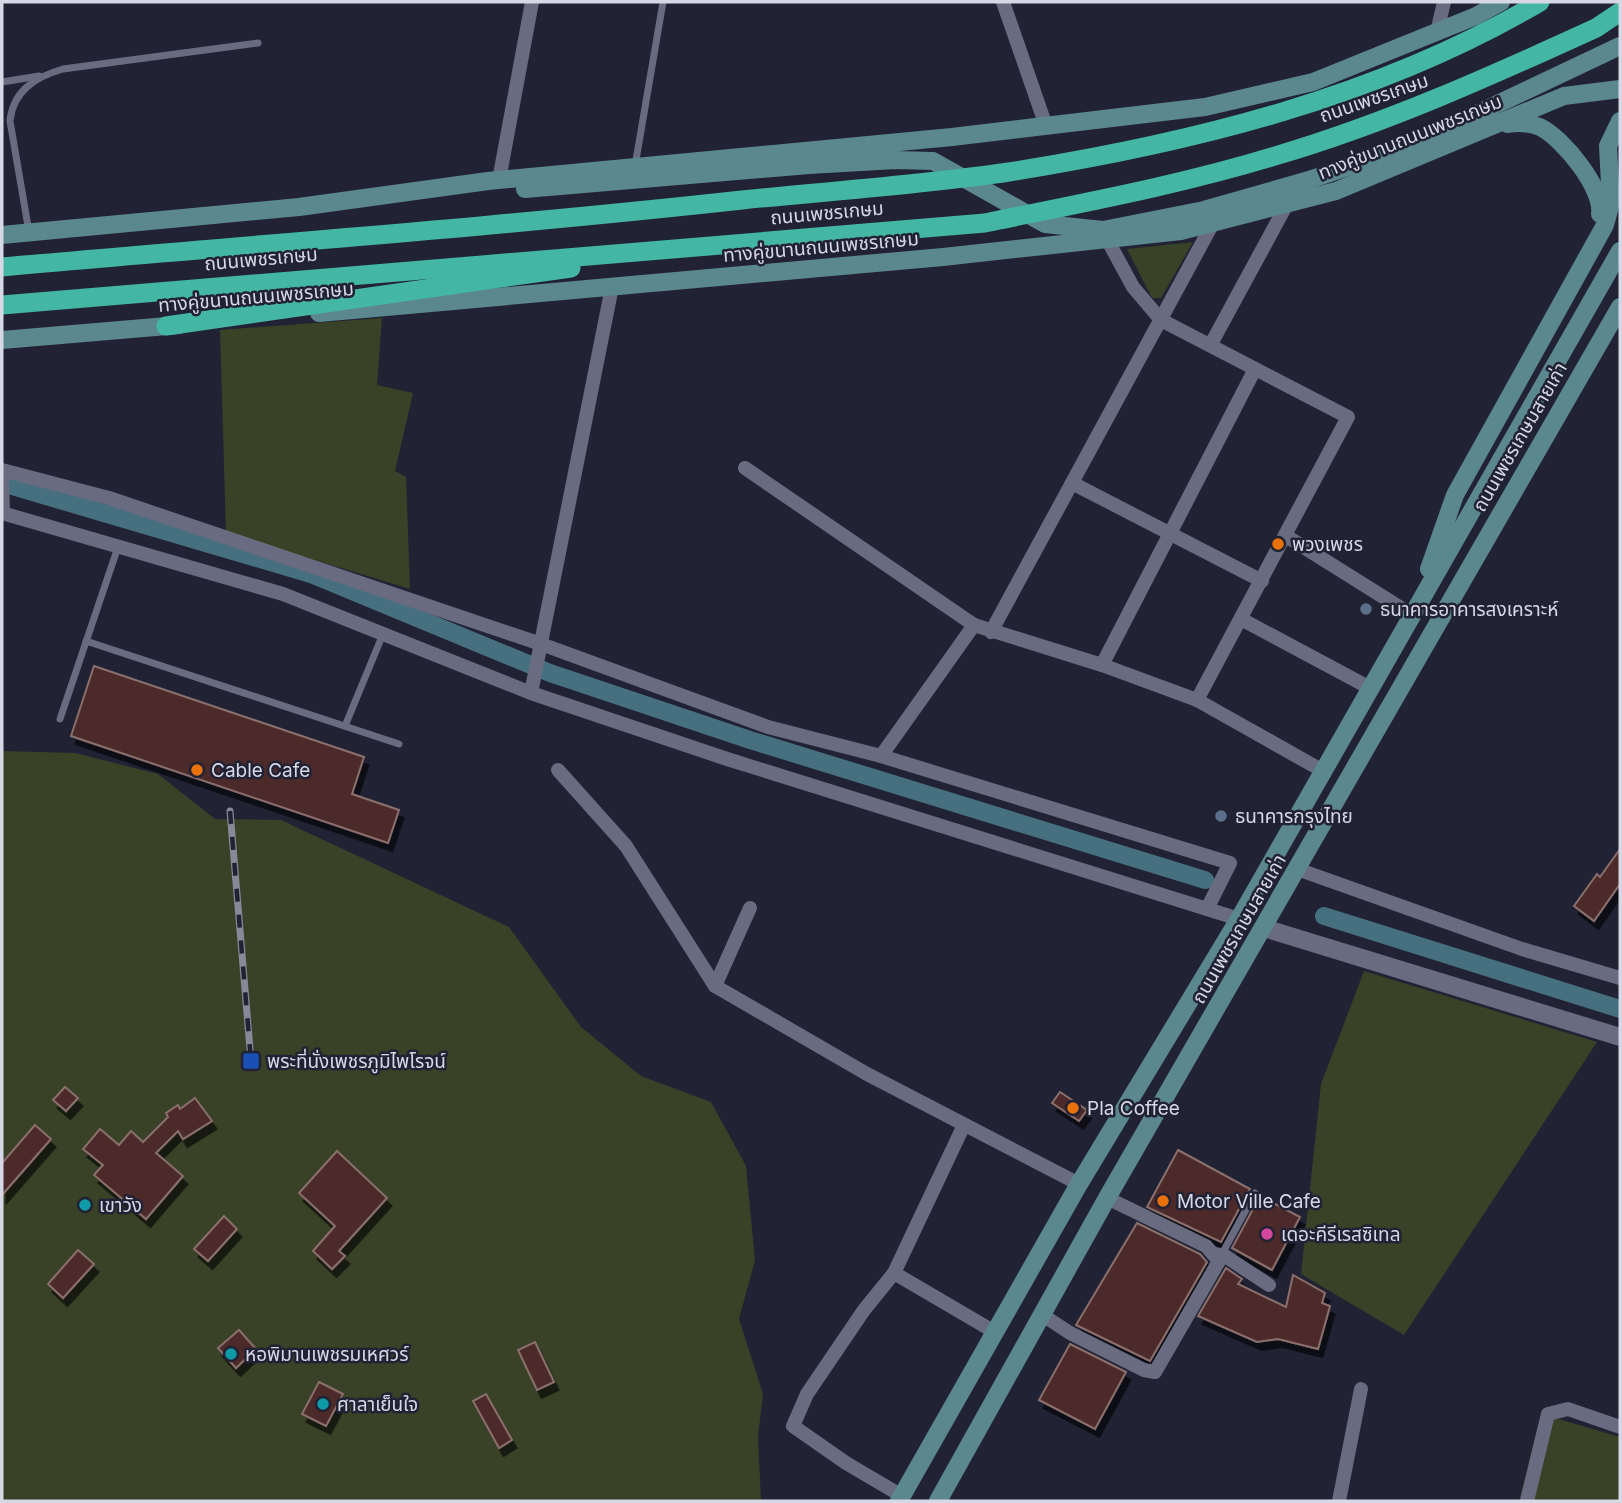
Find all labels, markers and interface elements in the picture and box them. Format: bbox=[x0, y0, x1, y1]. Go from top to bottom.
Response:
street label: ถนนเพชรเกษม bbox=[1316, 69, 1432, 127]
street label: ทางคู่ขนานถนนเพชรเกษม bbox=[1315, 90, 1506, 185]
street label: ถนนเพชรเกษม bbox=[769, 197, 885, 229]
street label: ทางคู่ขนานถนนเพชรเกษม bbox=[722, 227, 920, 268]
street label: ถนนเพชรเกษม bbox=[203, 243, 319, 275]
street label: ทางคู่ขนานถนนเพชรเกษม bbox=[157, 277, 355, 318]
street label: ถนนเพชรเกษมสายเก่า bbox=[1468, 358, 1572, 516]
place label: พวงเพชร bbox=[1292, 533, 1363, 556]
marker: พวงเพชร bbox=[1270, 536, 1286, 552]
place label: ธนาคารอาคารสงเคราะห์ bbox=[1380, 598, 1559, 621]
marker: ธนาคารอาคารสงเคราะห์ bbox=[1358, 601, 1374, 617]
place label: Cable Cafe bbox=[211, 759, 310, 782]
marker: Cable Cafe bbox=[189, 762, 205, 778]
place label: ธนาคารกรุงไทย bbox=[1235, 805, 1353, 828]
marker: ธนาคารกรุงไทย bbox=[1213, 808, 1229, 824]
street label: ถนนเพชรเกษมสายเก่า bbox=[1187, 850, 1291, 1008]
place label: พระที่นั่งเพชรภูมิไพโรจน์ bbox=[267, 1048, 446, 1074]
marker: พระที่นั่งเพชรภูมิไพโรจน์ bbox=[241, 1051, 261, 1071]
place label: Pla Coffee bbox=[1087, 1097, 1180, 1120]
marker: Pla Coffee bbox=[1065, 1100, 1081, 1116]
place label: Motor Ville Cafe bbox=[1177, 1190, 1321, 1213]
marker: Motor Ville Cafe bbox=[1155, 1193, 1171, 1209]
place label: เขาวัง bbox=[99, 1194, 142, 1217]
marker: เขาวัง bbox=[77, 1197, 93, 1213]
place label: เดอะคีรีเรสซิเทล bbox=[1281, 1223, 1401, 1246]
marker: เดอะคีรีเรสซิเทล bbox=[1259, 1226, 1275, 1242]
place label: หอพิมานเพชรมเหศวร์ bbox=[245, 1343, 409, 1366]
marker: หอพิมานเพชรมเหศวร์ bbox=[223, 1346, 239, 1362]
place label: ศาลาเย็นใจ bbox=[337, 1393, 418, 1416]
marker: ศาลาเย็นใจ bbox=[315, 1396, 331, 1412]

